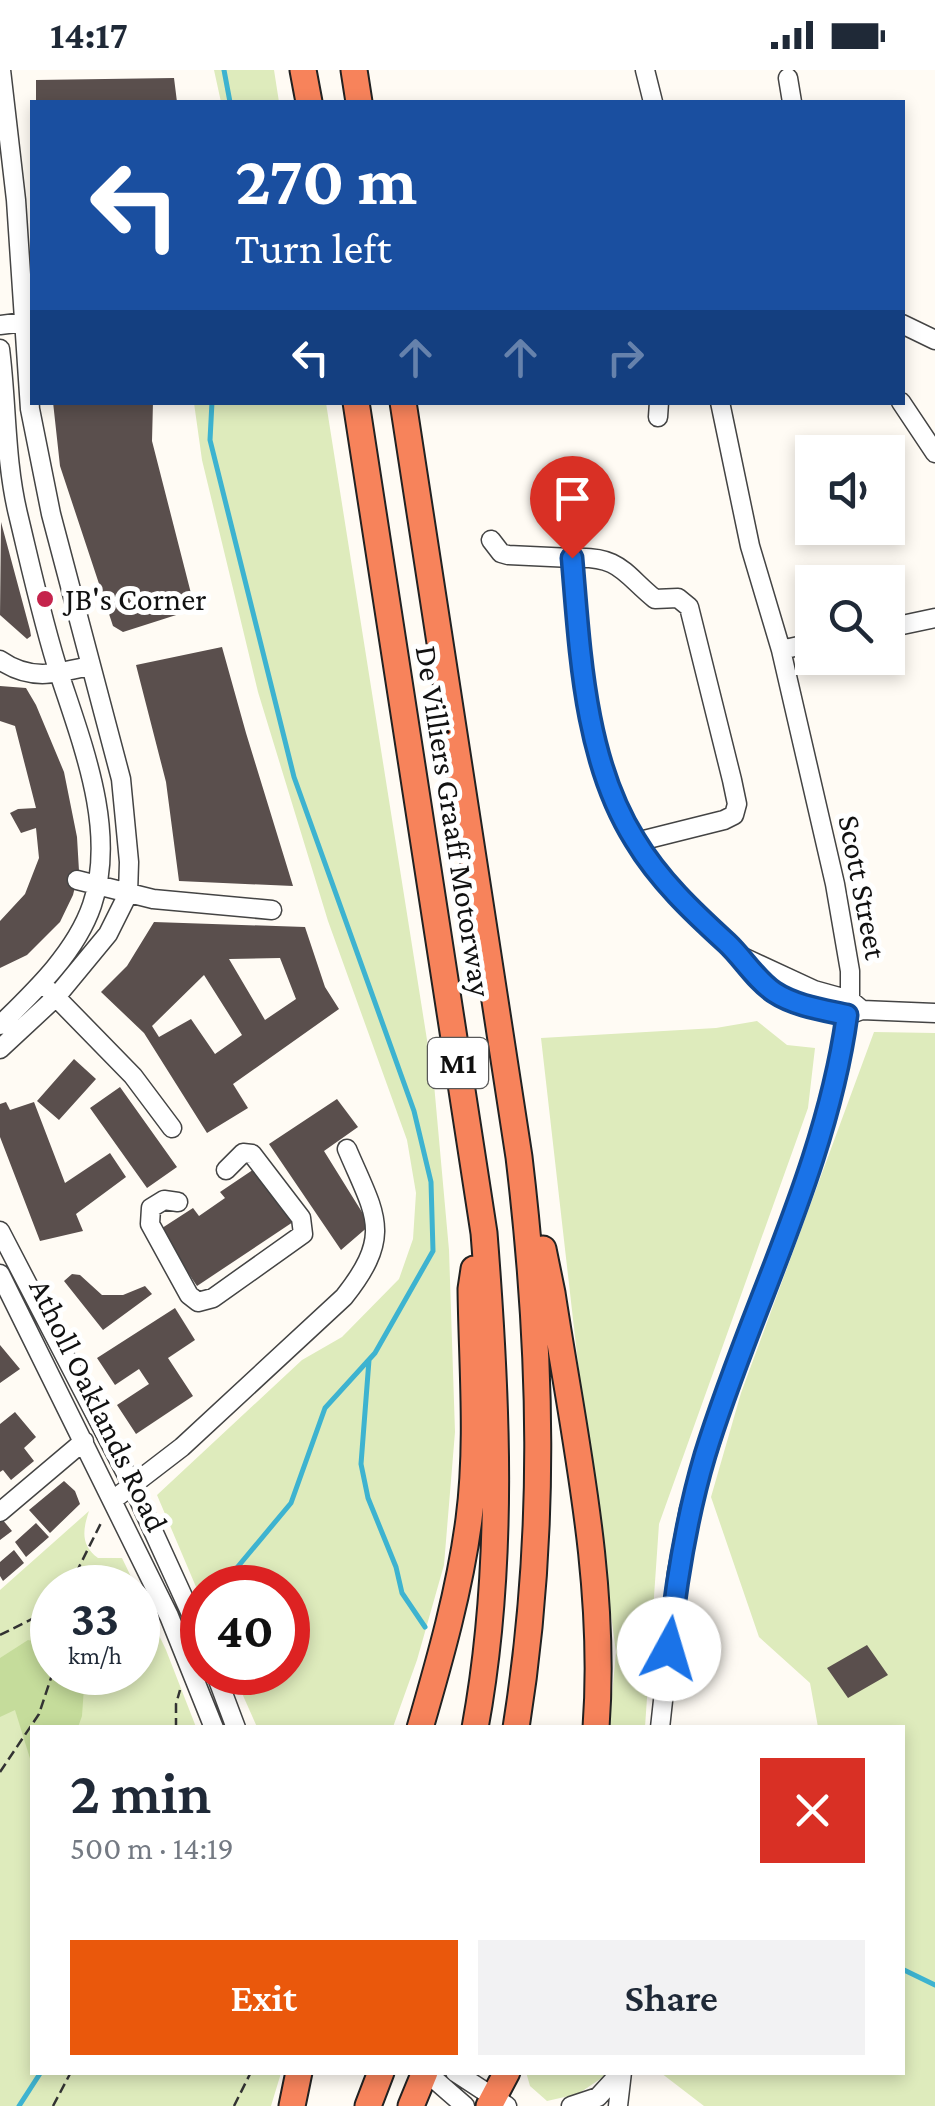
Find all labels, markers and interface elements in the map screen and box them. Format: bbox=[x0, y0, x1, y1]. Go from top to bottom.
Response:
text: 14:17 bbox=[50, 14, 128, 56]
icon: left bbox=[70, 140, 200, 270]
text: 270 m bbox=[235, 141, 417, 219]
text: Turn left bbox=[235, 223, 392, 273]
icon: left bbox=[283, 330, 338, 385]
icon: ahead bbox=[388, 330, 443, 385]
icon: ahead bbox=[493, 330, 548, 385]
icon: right bbox=[598, 330, 653, 385]
map controls bbox=[795, 435, 905, 675]
button: sound bbox=[795, 435, 905, 545]
pin bbox=[530, 456, 615, 559]
icon: arrive bbox=[545, 471, 600, 526]
button: search bbox=[795, 565, 905, 675]
place label: JB's Corner bbox=[62, 581, 207, 617]
marker: JB's Corner bbox=[34, 588, 56, 610]
street label: De Villiers Graaff Motorway bbox=[408, 643, 500, 999]
street label: Scott Street bbox=[831, 812, 895, 963]
road number: M1 bbox=[428, 1038, 488, 1088]
street label: Atholl Oaklands Road bbox=[22, 1273, 176, 1537]
speed limit sign: 40 bbox=[180, 1565, 310, 1695]
text: 33 bbox=[71, 1590, 119, 1646]
position arrow bbox=[617, 1597, 721, 1701]
text: km/h bbox=[68, 1642, 122, 1669]
button: close bbox=[760, 1758, 865, 1863]
text: 2 min bbox=[70, 1759, 211, 1826]
text: 500 m · 14:19 bbox=[70, 1830, 234, 1866]
button: Exit bbox=[70, 1940, 458, 2055]
button: Share bbox=[478, 1940, 865, 2055]

